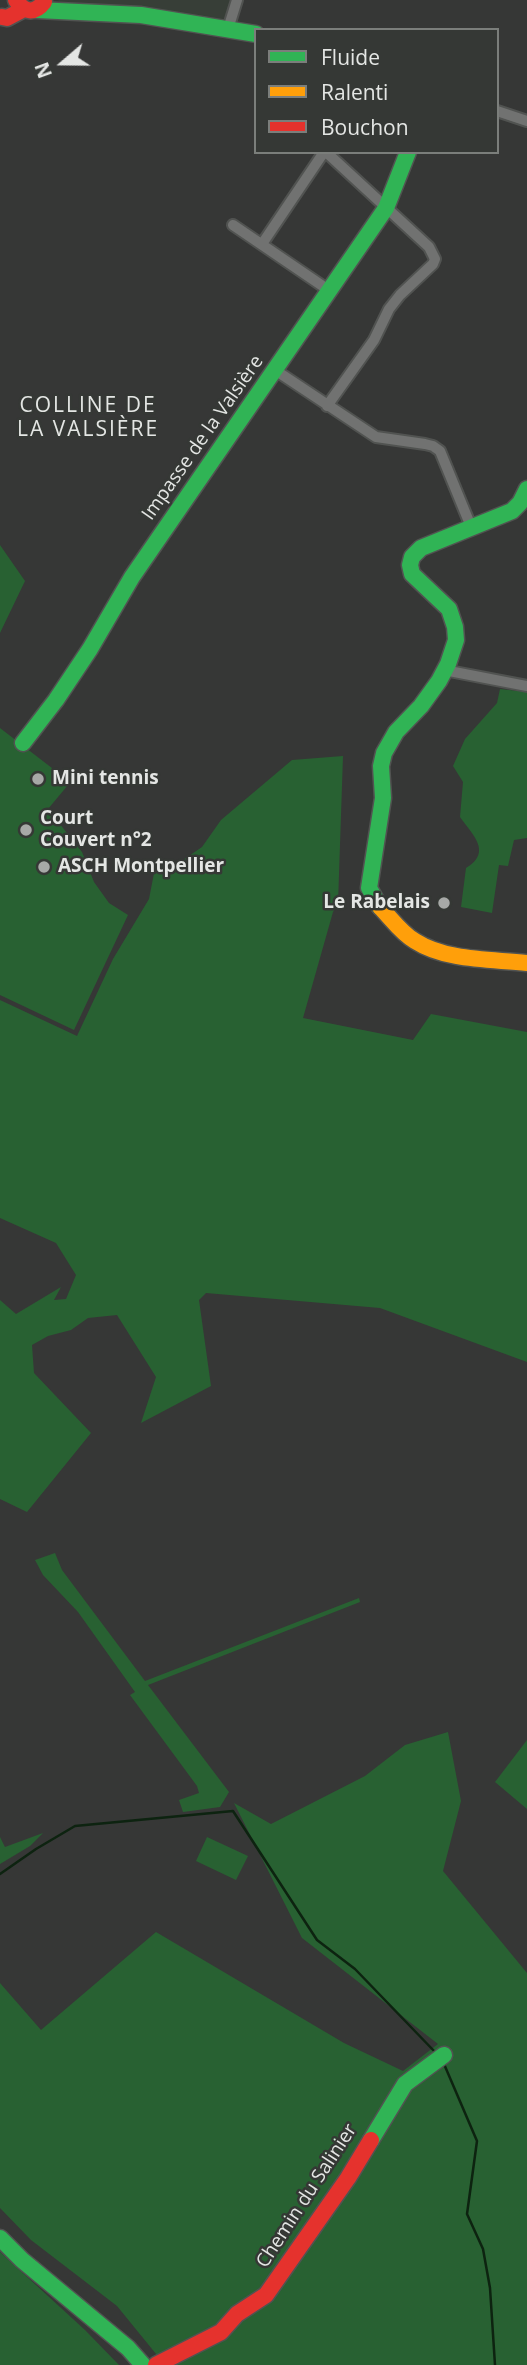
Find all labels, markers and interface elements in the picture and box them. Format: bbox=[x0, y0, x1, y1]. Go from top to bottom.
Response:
north arrow bbox=[28, 28, 98, 98]
legend bbox=[254, 28, 499, 154]
text: Fluide bbox=[321, 43, 380, 71]
text: N bbox=[28, 58, 58, 82]
text: Ralenti bbox=[321, 78, 388, 106]
text: Bouchon bbox=[321, 113, 409, 141]
street label: Impasse de la Valsière bbox=[137, 351, 269, 525]
district label: COLLINE DE LA VALSIÈRE bbox=[18, 393, 158, 443]
place label: Mini tennis bbox=[52, 768, 159, 790]
marker: Mini tennis bbox=[30, 771, 46, 787]
place label: Court Couvert n°2 bbox=[40, 808, 152, 852]
marker: Court Couvert n°2 bbox=[18, 822, 34, 838]
place label: ASCH Montpellier bbox=[58, 856, 224, 878]
marker: ASCH Montpellier bbox=[36, 859, 52, 875]
place label: Le Rabelais bbox=[323, 892, 430, 914]
marker: Le Rabelais bbox=[436, 895, 452, 911]
street label: Chemin du Salinier bbox=[252, 2120, 362, 2272]

